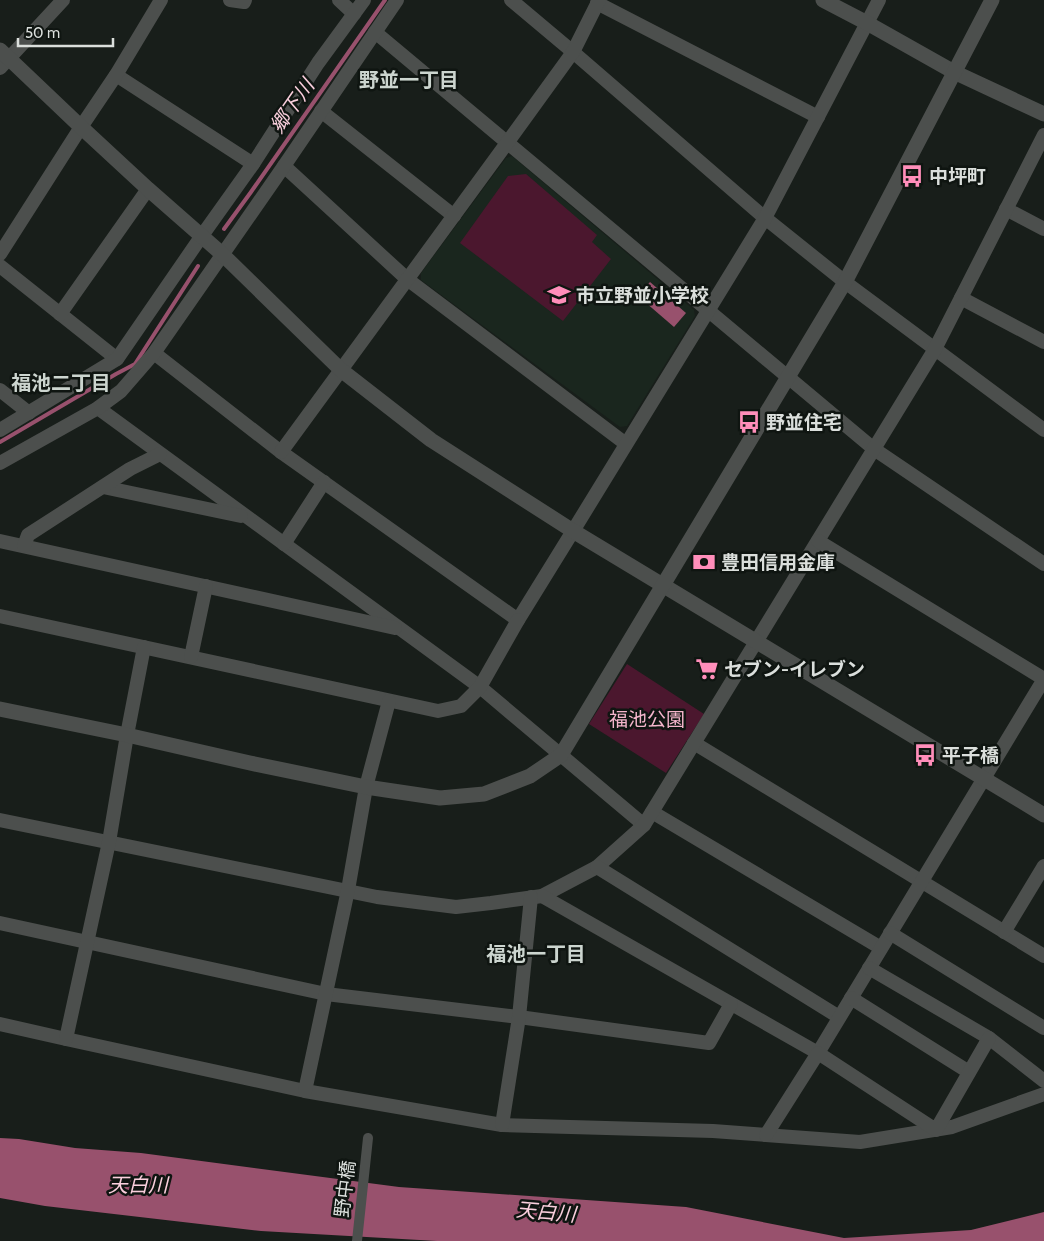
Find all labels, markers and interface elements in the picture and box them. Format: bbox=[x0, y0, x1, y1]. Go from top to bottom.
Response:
scale bar bbox=[18, 15, 112, 47]
text: 50 m bbox=[25, 24, 60, 42]
district label: 野並一丁目 bbox=[359, 68, 459, 92]
water label: 郷下川 bbox=[265, 73, 320, 137]
bus stop icon: 中坪町 bbox=[899, 163, 925, 189]
place label: 中坪町 bbox=[929, 165, 986, 188]
school or university icon: 市立野並小学校 bbox=[546, 282, 572, 308]
place label: 市立野並小学校 bbox=[576, 284, 709, 307]
district label: 福池二丁目 bbox=[11, 371, 111, 395]
bus stop icon: 野並住宅 bbox=[736, 409, 762, 435]
place label: 野並住宅 bbox=[766, 411, 842, 434]
bank icon: 豊田信用金庫 bbox=[691, 549, 717, 575]
place label: 豊田信用金庫 bbox=[721, 551, 835, 574]
supermarket icon: セブン-イレブン bbox=[694, 656, 720, 682]
place label: セブン-イレブン bbox=[724, 658, 865, 681]
park label: 福池公園 bbox=[609, 708, 685, 731]
bus stop icon: 平子橋 bbox=[912, 742, 938, 768]
place label: 平子橋 bbox=[942, 744, 999, 767]
district label: 福池一丁目 bbox=[486, 942, 586, 966]
street label: 野中橋 bbox=[330, 1159, 360, 1219]
water label: 天白川 bbox=[108, 1173, 170, 1197]
water label: 天白川 bbox=[515, 1197, 579, 1227]

